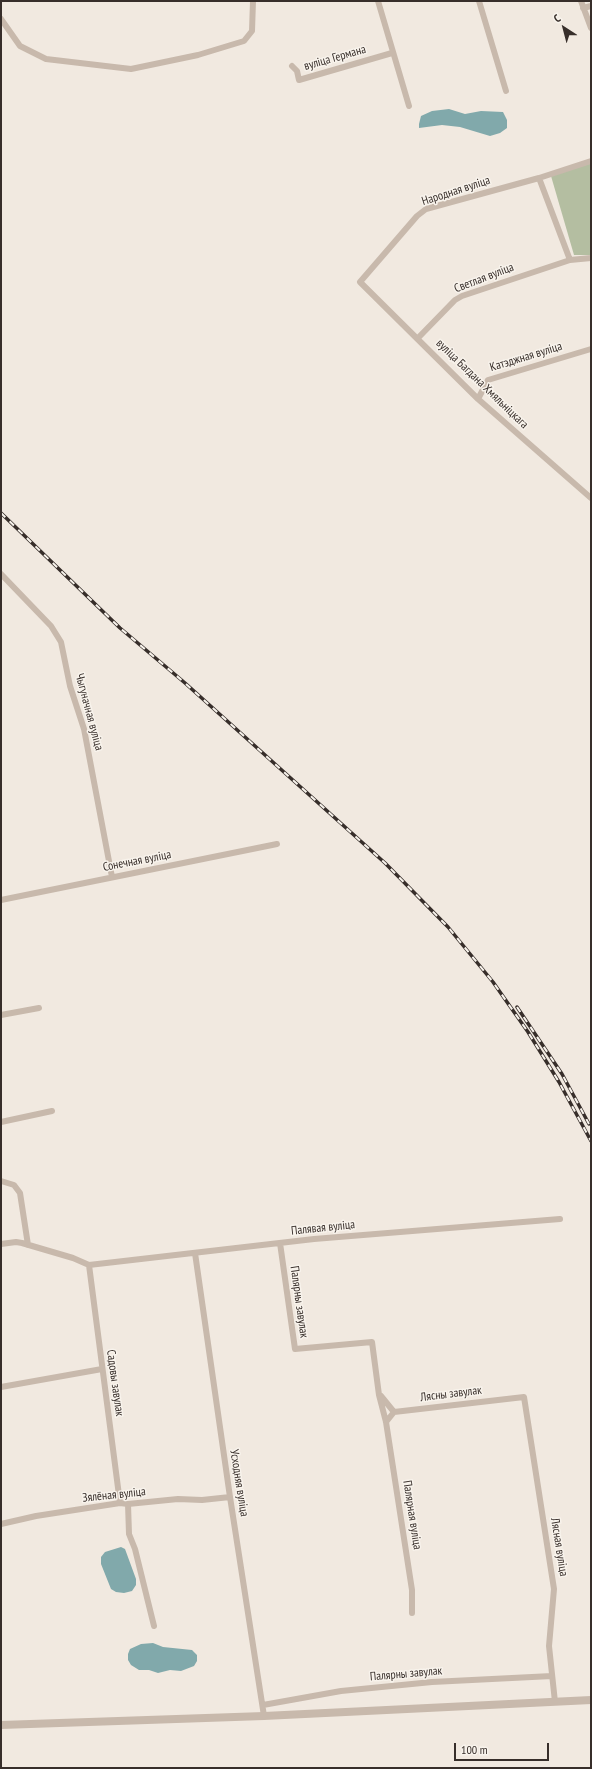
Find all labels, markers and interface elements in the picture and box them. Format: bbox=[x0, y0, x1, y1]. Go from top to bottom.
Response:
north arrow bbox=[544, 8, 584, 48]
text: С bbox=[551, 11, 563, 25]
street label: вуліца Германа bbox=[302, 42, 368, 74]
street label: Народная вуліца bbox=[420, 173, 492, 209]
street label: Светлая вуліца bbox=[452, 260, 516, 296]
street label: вуліца Багдана Хмяльніцкага bbox=[433, 336, 531, 432]
street label: Катэджная вуліца bbox=[488, 339, 564, 375]
street label: Чыгуначная вуліца bbox=[72, 672, 106, 752]
street label: Сонечная вуліца bbox=[102, 847, 172, 875]
street label: Палявая вуліца bbox=[290, 1217, 356, 1239]
street label: Палярны завулак bbox=[287, 1265, 311, 1339]
street label: Садовы завулак bbox=[103, 1349, 127, 1417]
street label: Лясны завулак bbox=[420, 1383, 482, 1405]
street label: Усходняя вуліца bbox=[227, 1448, 251, 1518]
street label: Палярная вуліца bbox=[399, 1479, 425, 1551]
street label: Зялёная вуліца bbox=[82, 1485, 146, 1505]
street label: Лясная вуліца bbox=[547, 1517, 571, 1577]
street label: Палярны завулак bbox=[369, 1664, 443, 1684]
scale bar bbox=[456, 1735, 551, 1761]
text: 100 m bbox=[461, 1742, 488, 1757]

